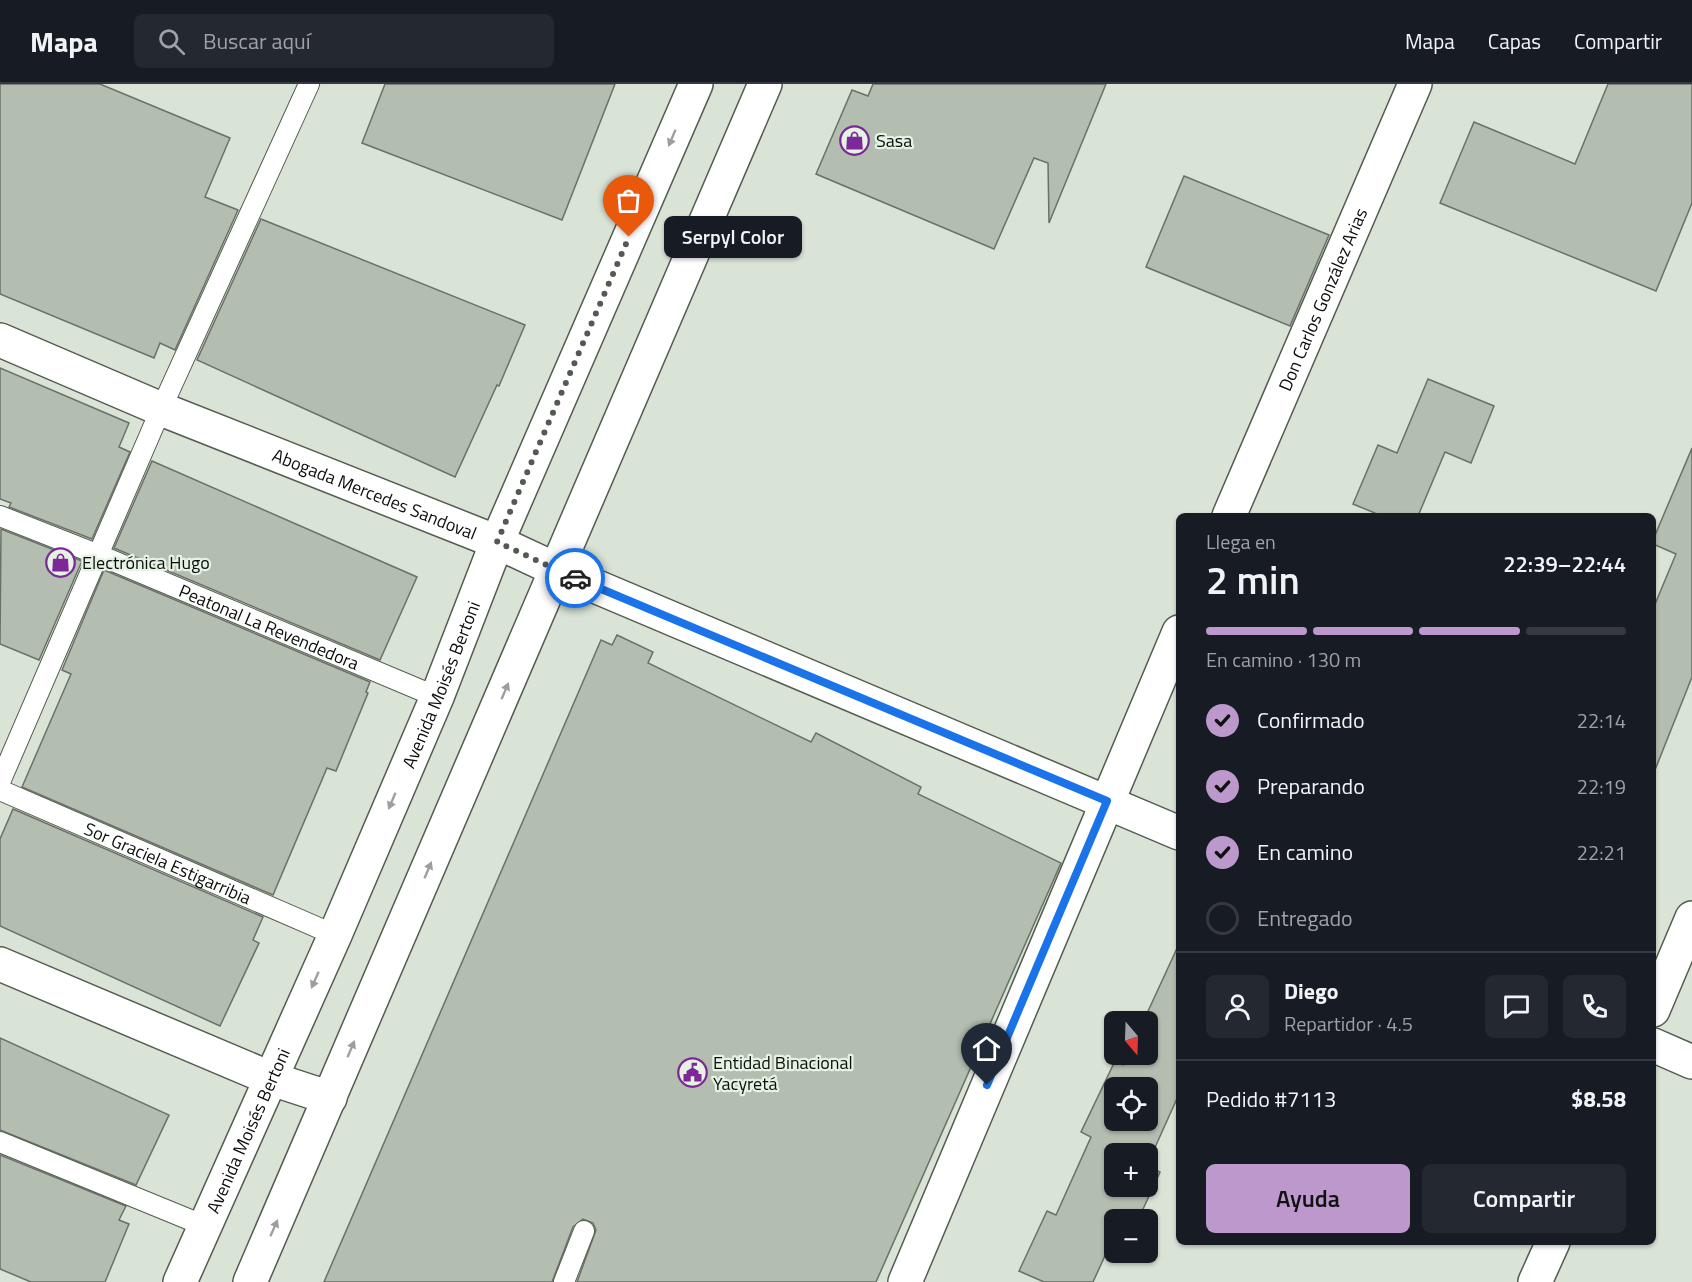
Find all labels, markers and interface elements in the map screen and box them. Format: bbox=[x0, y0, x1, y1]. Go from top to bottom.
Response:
search box bbox=[134, 14, 554, 68]
text: Mapa bbox=[30, 20, 98, 63]
text: Buscar aquí bbox=[203, 24, 311, 58]
icon: search bbox=[155, 25, 188, 58]
text: Mapa bbox=[1405, 25, 1455, 57]
text: Capas bbox=[1488, 25, 1541, 57]
text: Compartir bbox=[1574, 25, 1662, 57]
shop icon: Sasa bbox=[839, 124, 871, 156]
place label: Sasa bbox=[876, 127, 912, 154]
one-way arrow bbox=[668, 129, 677, 146]
pin bbox=[603, 175, 654, 237]
icon: bag bbox=[612, 184, 645, 217]
street label: Don Carlos González Arias bbox=[1271, 203, 1374, 395]
callout: Serpyl Color bbox=[665, 216, 803, 258]
text: Serpyl Color bbox=[682, 221, 784, 252]
street label: Abogada Mercedes Sandoval bbox=[269, 441, 481, 546]
text: Llega en bbox=[1206, 526, 1276, 557]
shop icon: Electrónica Hugo bbox=[45, 546, 77, 578]
text: 22:39–22:44 bbox=[1503, 547, 1626, 581]
courier bbox=[545, 548, 605, 608]
place label: Electrónica Hugo bbox=[82, 549, 210, 576]
text: 2 min bbox=[1206, 550, 1300, 609]
icon: car bbox=[559, 562, 592, 595]
street label: Peatonal La Revendedora bbox=[175, 577, 363, 676]
street label: Avenida Moisés Bertoni bbox=[395, 597, 486, 772]
text: En camino · 130 m bbox=[1206, 644, 1361, 675]
one-way arrow bbox=[500, 682, 510, 700]
text: Confirmado bbox=[1257, 703, 1365, 737]
icon: check bbox=[1206, 704, 1239, 737]
text: 22:14 bbox=[1577, 705, 1626, 736]
text: Preparando bbox=[1257, 769, 1365, 803]
icon: check bbox=[1206, 770, 1239, 803]
text: 22:19 bbox=[1577, 771, 1626, 802]
one-way arrow bbox=[387, 792, 396, 810]
street label: Sor Graciela Estigarribia bbox=[80, 815, 256, 911]
text: En camino bbox=[1257, 835, 1353, 869]
icon: check bbox=[1206, 836, 1239, 869]
text: 22:21 bbox=[1577, 837, 1626, 868]
one-way arrow bbox=[423, 861, 433, 879]
text: Entregado bbox=[1257, 901, 1353, 935]
one-way arrow bbox=[310, 971, 320, 989]
text: Diego bbox=[1284, 974, 1338, 1008]
button: person bbox=[1206, 975, 1269, 1038]
button: chat bbox=[1485, 975, 1548, 1038]
button: phone bbox=[1563, 975, 1626, 1038]
text: Repartidor · 4.5 bbox=[1284, 1008, 1413, 1039]
north arrow bbox=[1104, 1011, 1158, 1065]
map controls bbox=[1104, 1011, 1158, 1263]
pin bbox=[961, 1023, 1012, 1085]
icon: home bbox=[970, 1032, 1003, 1065]
one-way arrow bbox=[346, 1040, 356, 1058]
street label: Avenida Moisés Bertoni bbox=[199, 1044, 296, 1217]
place label: Entidad Binacional Yacyretá bbox=[713, 1049, 853, 1097]
public building icon: Entidad Binacional Yacyretá bbox=[676, 1056, 708, 1088]
button: locate bbox=[1104, 1077, 1158, 1131]
text: Pedido #7113 bbox=[1206, 1082, 1336, 1116]
text: $8.58 bbox=[1571, 1082, 1626, 1116]
button: + bbox=[1104, 1143, 1158, 1197]
button: Ayuda bbox=[1206, 1164, 1410, 1233]
button: Compartir bbox=[1422, 1164, 1626, 1233]
button: − bbox=[1104, 1209, 1158, 1263]
one-way arrow bbox=[269, 1220, 278, 1237]

